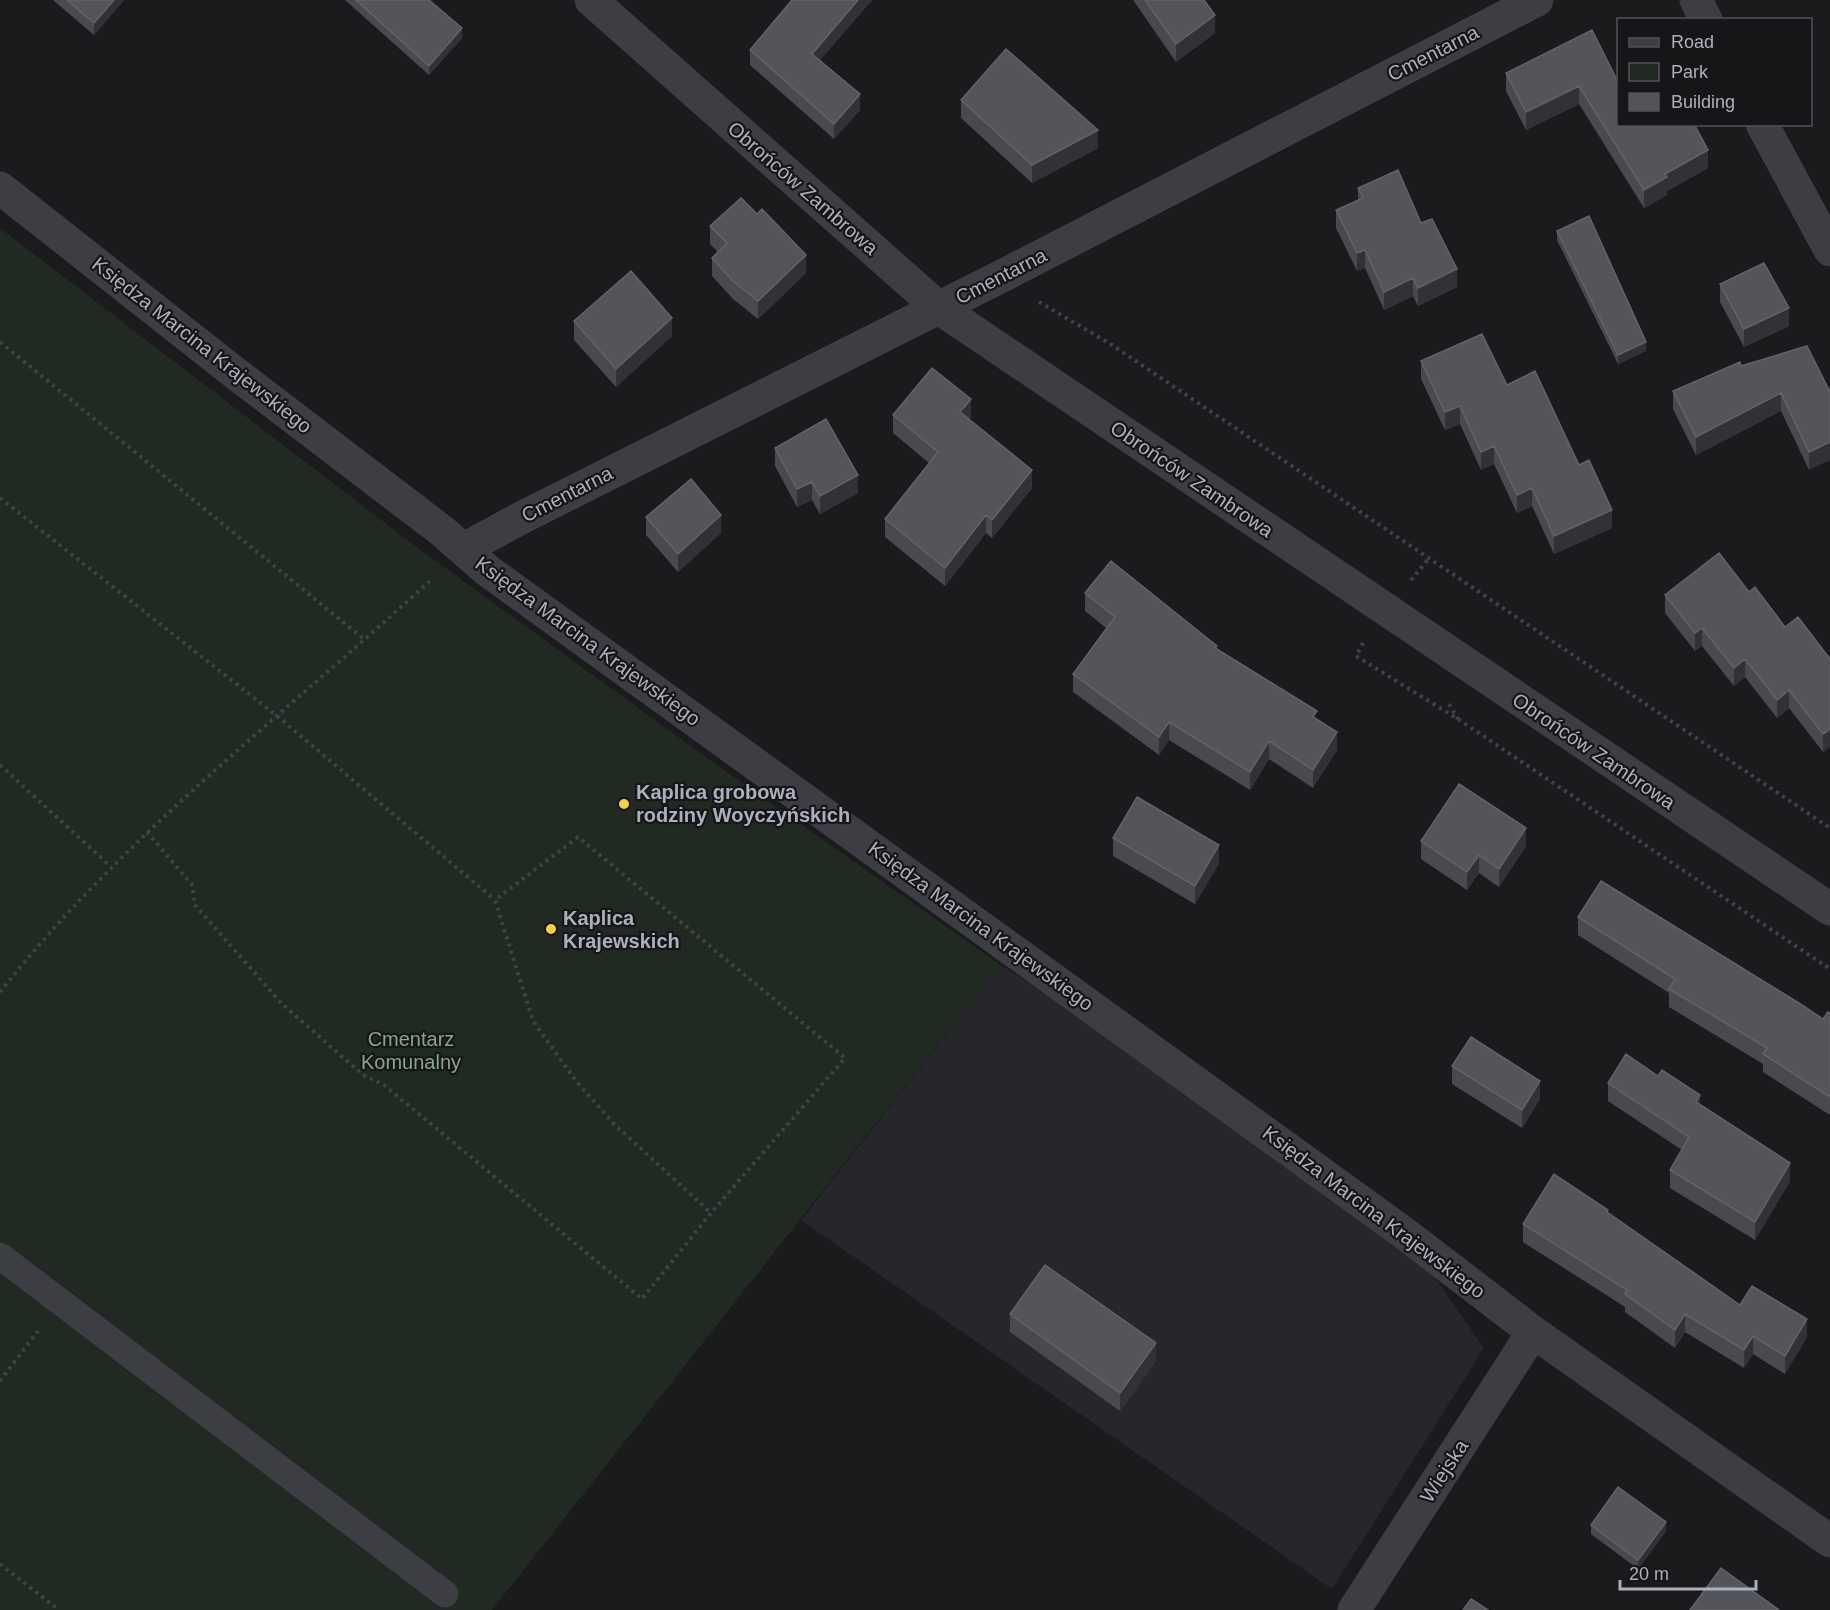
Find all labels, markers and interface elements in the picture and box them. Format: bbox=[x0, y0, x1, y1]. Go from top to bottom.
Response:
legend bbox=[1617, 18, 1812, 126]
street label: Cmentarna bbox=[1384, 20, 1483, 85]
text: Road bbox=[1671, 32, 1714, 52]
text: Park bbox=[1671, 62, 1709, 82]
text: Building bbox=[1671, 92, 1735, 112]
street label: Obrońców Zambrowa bbox=[724, 117, 883, 260]
street label: Cmentarna bbox=[952, 243, 1051, 308]
street label: Księdza Marcina Krajewskiego bbox=[88, 252, 316, 438]
street label: Obrońców Zambrowa bbox=[1107, 416, 1278, 542]
street label: Cmentarna bbox=[518, 461, 617, 526]
street label: Księdza Marcina Krajewskiego bbox=[471, 552, 705, 730]
street label: Obrońców Zambrowa bbox=[1509, 688, 1680, 814]
place label: Kaplica grobowa rodziny Woyczyńskich bbox=[636, 781, 850, 826]
marker: Kaplica grobowa rodziny Woyczyńskich bbox=[617, 797, 631, 811]
street label: Księdza Marcina Krajewskiego bbox=[864, 837, 1098, 1015]
place label: Kaplica Krajewskich bbox=[563, 907, 680, 952]
marker: Kaplica Krajewskich bbox=[544, 922, 558, 936]
park label: Cmentarz Komunalny bbox=[361, 1028, 461, 1073]
street label: Księdza Marcina Krajewskiego bbox=[1259, 1121, 1489, 1303]
street label: Wiejska bbox=[1416, 1435, 1473, 1506]
scale bar bbox=[1620, 1553, 1756, 1591]
text: 20 m bbox=[1629, 1564, 1669, 1584]

